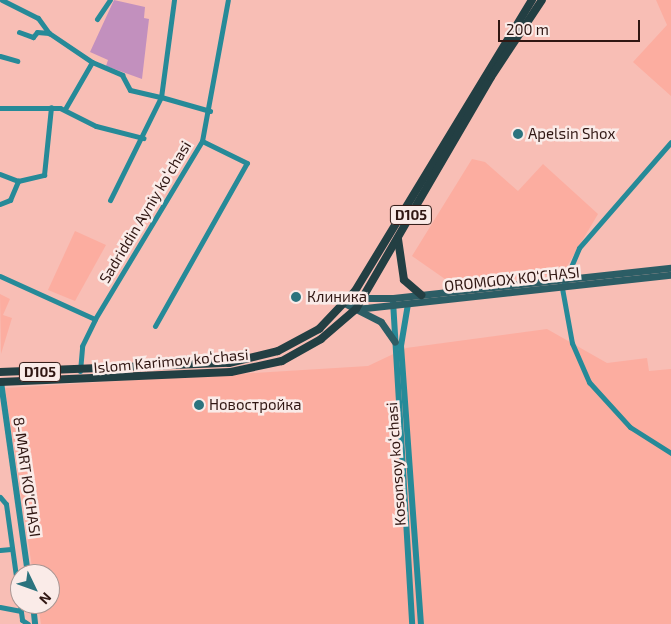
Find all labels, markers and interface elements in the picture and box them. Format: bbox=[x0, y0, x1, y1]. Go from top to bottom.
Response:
scale bar bbox=[501, 10, 644, 42]
text: 200 m bbox=[506, 20, 549, 38]
place label: Apelsin Shox bbox=[528, 125, 615, 143]
marker: Apelsin Shox bbox=[512, 128, 524, 140]
street label: Sadriddin Ayniy koʻchasi bbox=[95, 137, 195, 287]
road number: D105 bbox=[390, 204, 432, 226]
street label: OROMGOX KO‘CHASI bbox=[443, 263, 581, 295]
place label: Клиника bbox=[307, 288, 367, 306]
marker: Клиника bbox=[289, 290, 303, 304]
street label: Islom Karimov koʻchasi bbox=[93, 345, 249, 377]
road number: D105 bbox=[19, 361, 61, 384]
place label: Новостройка bbox=[209, 396, 302, 414]
marker: Новостройка bbox=[193, 399, 205, 411]
street label: Kosonsoy koʻchasi bbox=[383, 401, 409, 527]
street label: 8-MART KO'CHASI bbox=[10, 416, 44, 538]
north arrow bbox=[10, 564, 60, 614]
text: N bbox=[36, 589, 55, 608]

